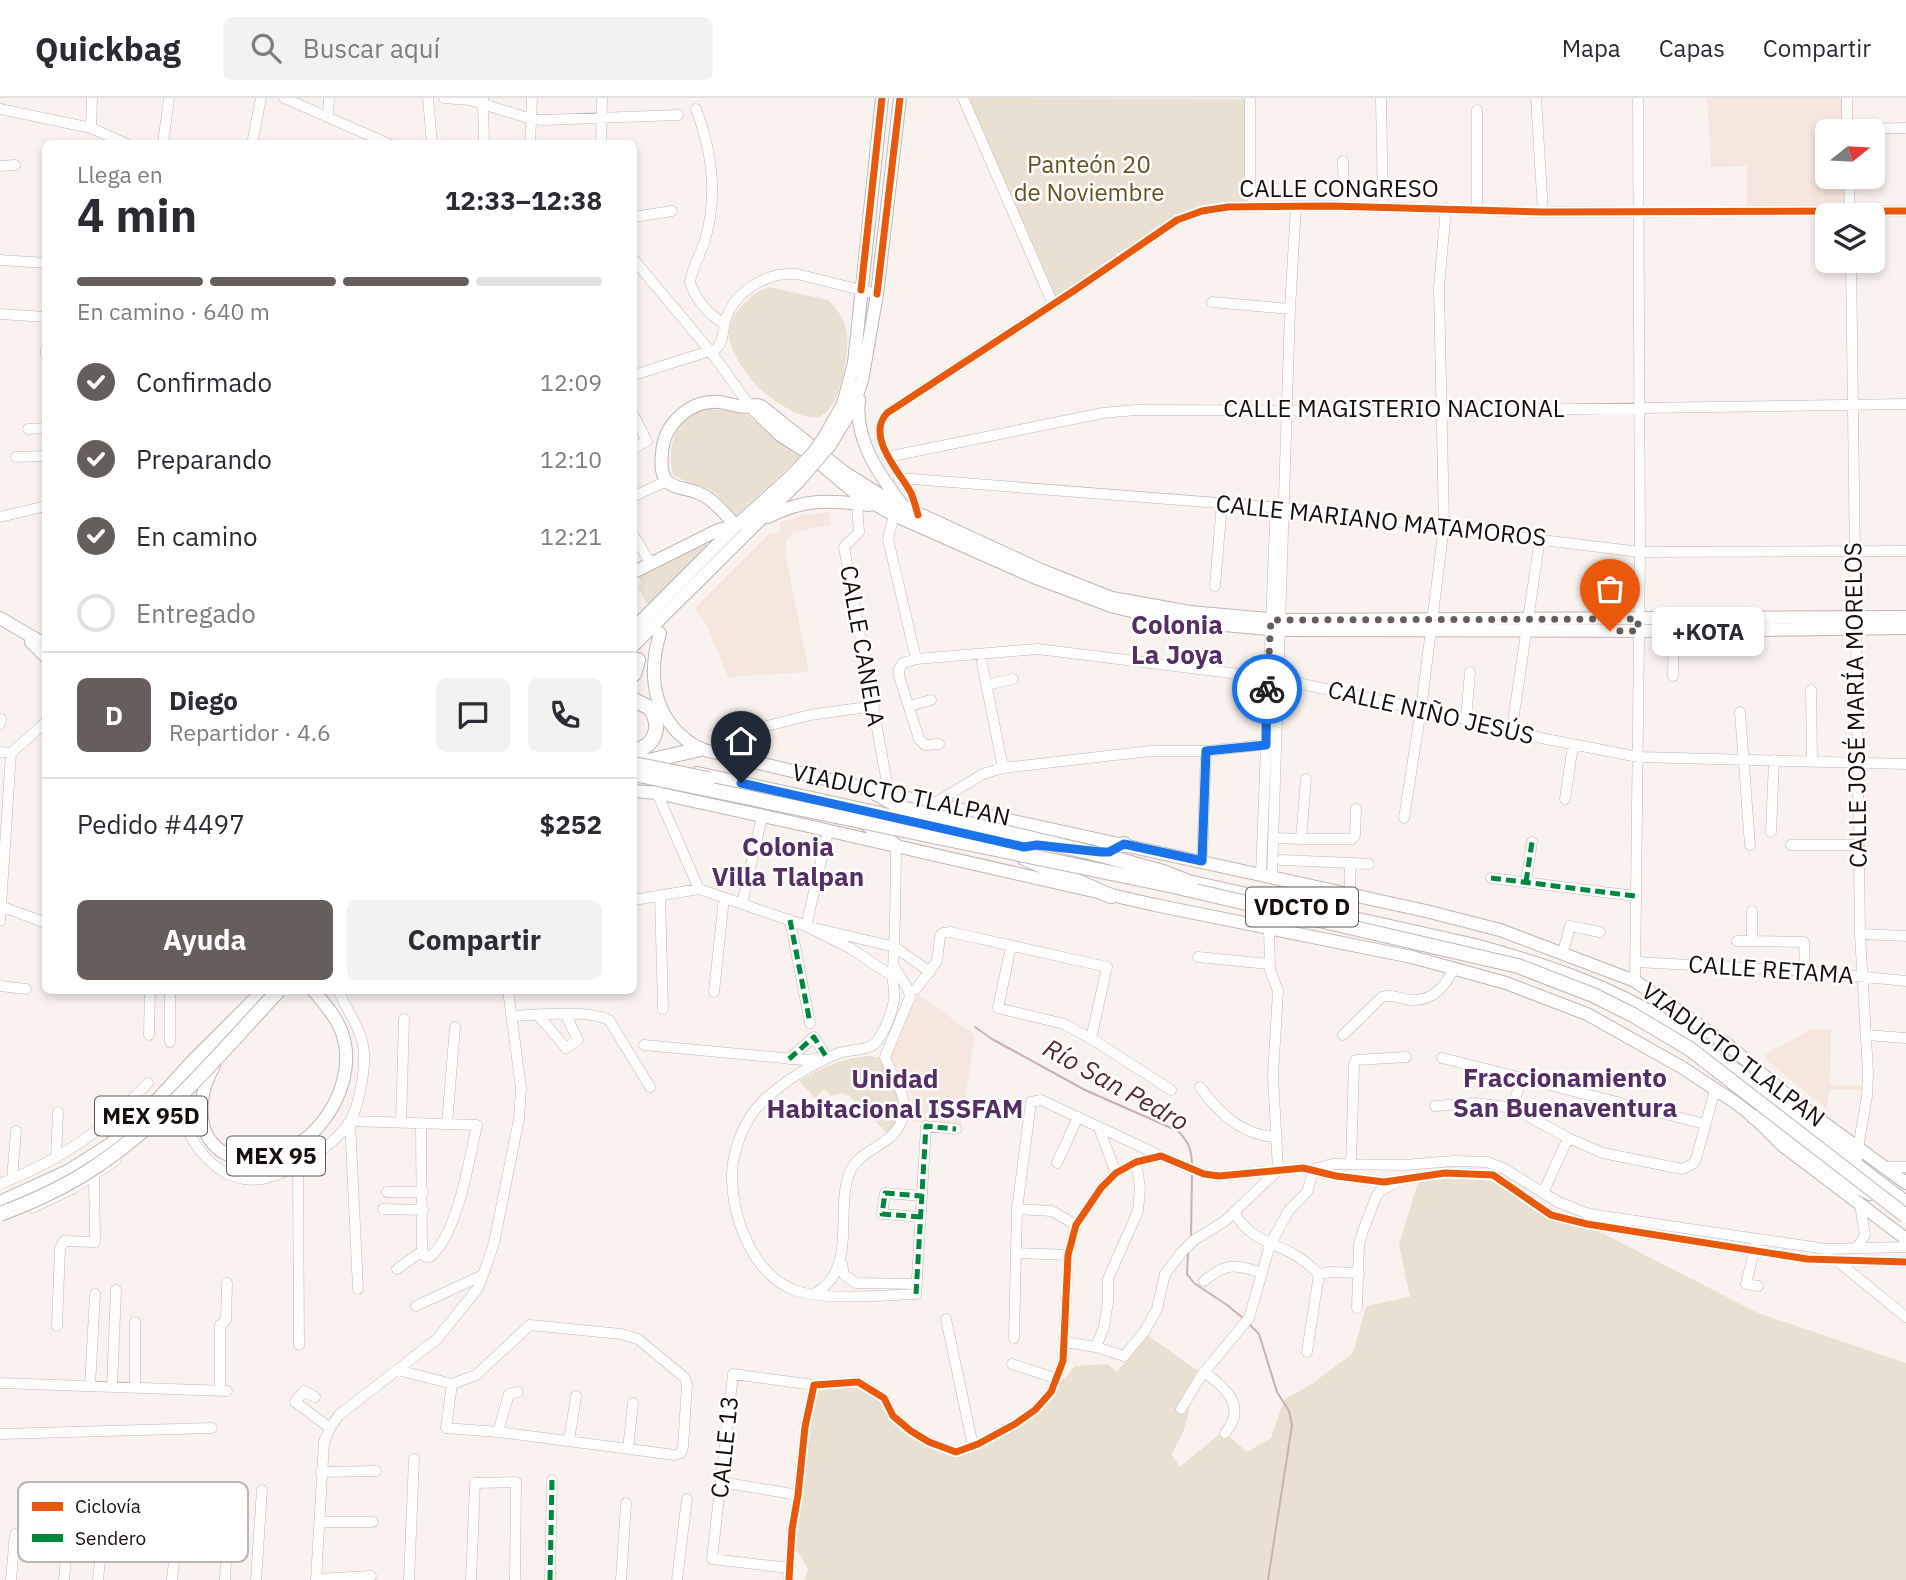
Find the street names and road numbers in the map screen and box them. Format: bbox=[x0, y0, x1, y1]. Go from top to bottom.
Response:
street label: CALLE CONGRESO bbox=[1239, 172, 1439, 204]
street label: CALLE MAGISTERIO NACIONAL bbox=[1223, 392, 1565, 424]
street label: CALLE MARIANO MATAMOROS bbox=[1214, 487, 1548, 553]
street label: CALLE JOSÉ MARÍA MORELOS bbox=[1836, 542, 1874, 868]
street label: CALLE CANELA bbox=[833, 563, 893, 729]
street label: CALLE NIÑO JESÚS bbox=[1325, 673, 1537, 751]
street label: VIADUCTO TLALPAN bbox=[789, 755, 1013, 833]
road number: VDCTO D bbox=[1246, 888, 1358, 926]
street label: CALLE RETAMA bbox=[1687, 947, 1855, 991]
street label: VIADUCTO TLALPAN bbox=[1635, 975, 1832, 1134]
road number: MEX 95D bbox=[95, 1096, 207, 1135]
road number: MEX 95 bbox=[227, 1136, 325, 1176]
street label: CALLE 13 bbox=[703, 1394, 745, 1500]

